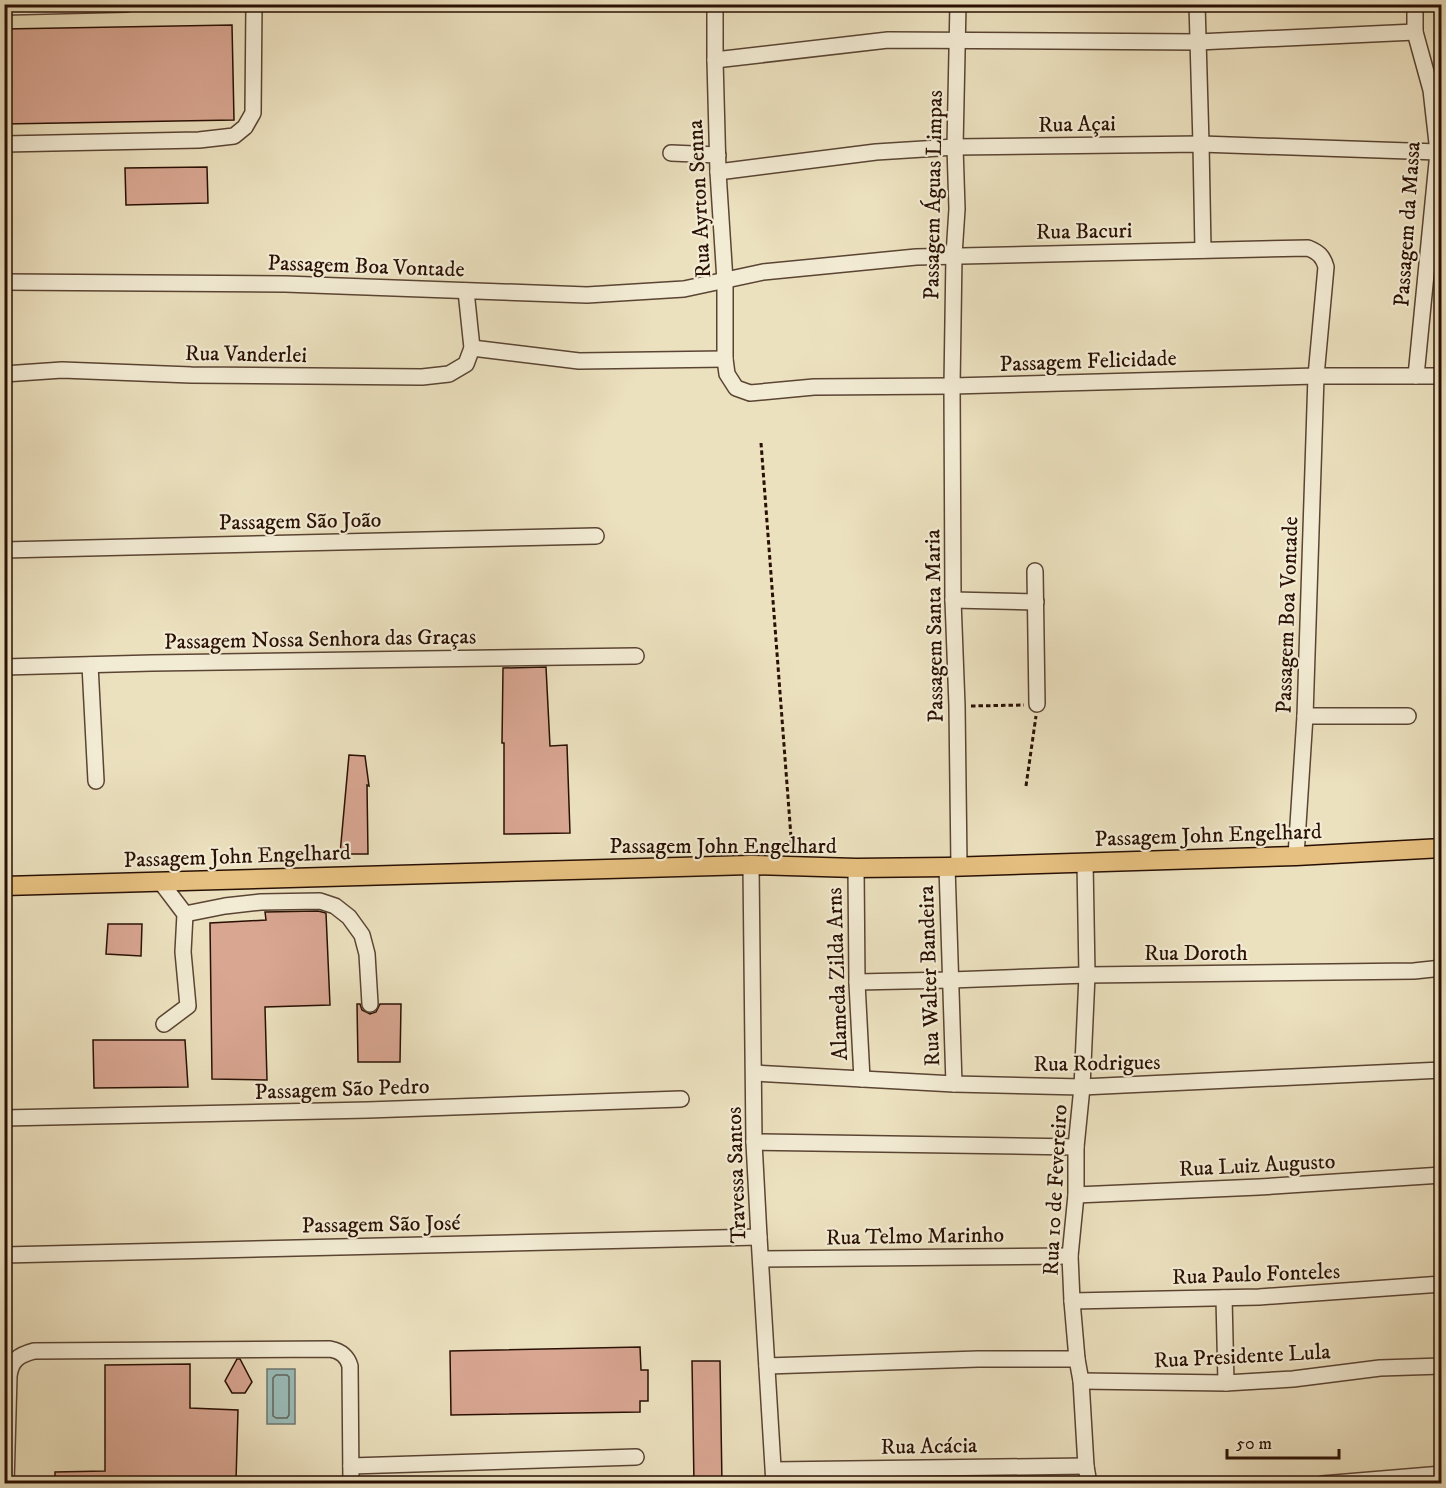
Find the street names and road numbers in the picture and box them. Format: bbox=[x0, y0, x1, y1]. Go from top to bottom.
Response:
street label: Passagem Águas Limpas bbox=[917, 90, 949, 300]
street label: Rua Açai bbox=[1038, 110, 1116, 139]
street label: Rua Ayrton Senna bbox=[682, 118, 717, 279]
street label: Passagem da Massa bbox=[1388, 140, 1427, 308]
street label: Rua Bacuri bbox=[1036, 217, 1133, 246]
street label: Passagem Boa Vontade bbox=[267, 250, 465, 283]
street label: Rua Vanderlei bbox=[185, 340, 307, 369]
street label: Passagem Felicidade bbox=[999, 345, 1177, 378]
street label: Passagem São João bbox=[218, 507, 382, 536]
street label: Passagem Boa Vontade bbox=[1271, 516, 1304, 714]
street label: Passagem Santa Maria bbox=[919, 528, 950, 723]
street label: Passagem Nossa Senhora das Graças bbox=[164, 623, 476, 656]
street label: Passagem John Engelhard bbox=[1094, 818, 1322, 853]
street label: Passagem John Engelhard bbox=[609, 833, 837, 860]
street label: Passagem John Engelhard bbox=[123, 839, 351, 874]
street label: Rua Walter Bandeira bbox=[913, 884, 946, 1067]
street label: Alameda Zilda Arns bbox=[821, 887, 854, 1061]
street label: Rua Doroth bbox=[1144, 940, 1248, 967]
street label: Rua Rodrigues bbox=[1033, 1049, 1161, 1078]
street label: Passagem São Pedro bbox=[254, 1073, 430, 1106]
street label: Rua 10 de Fevereiro bbox=[1038, 1104, 1073, 1276]
street label: Travessa Santos bbox=[721, 1106, 752, 1244]
street label: Rua Luiz Augusto bbox=[1178, 1148, 1336, 1183]
street label: Passagem São José bbox=[301, 1210, 461, 1239]
street label: Rua Telmo Marinho bbox=[826, 1221, 1004, 1252]
street label: Rua Paulo Fonteles bbox=[1172, 1258, 1340, 1291]
street label: Rua Presidente Lula bbox=[1153, 1338, 1332, 1375]
street label: Rua Acácia bbox=[880, 1432, 978, 1461]

